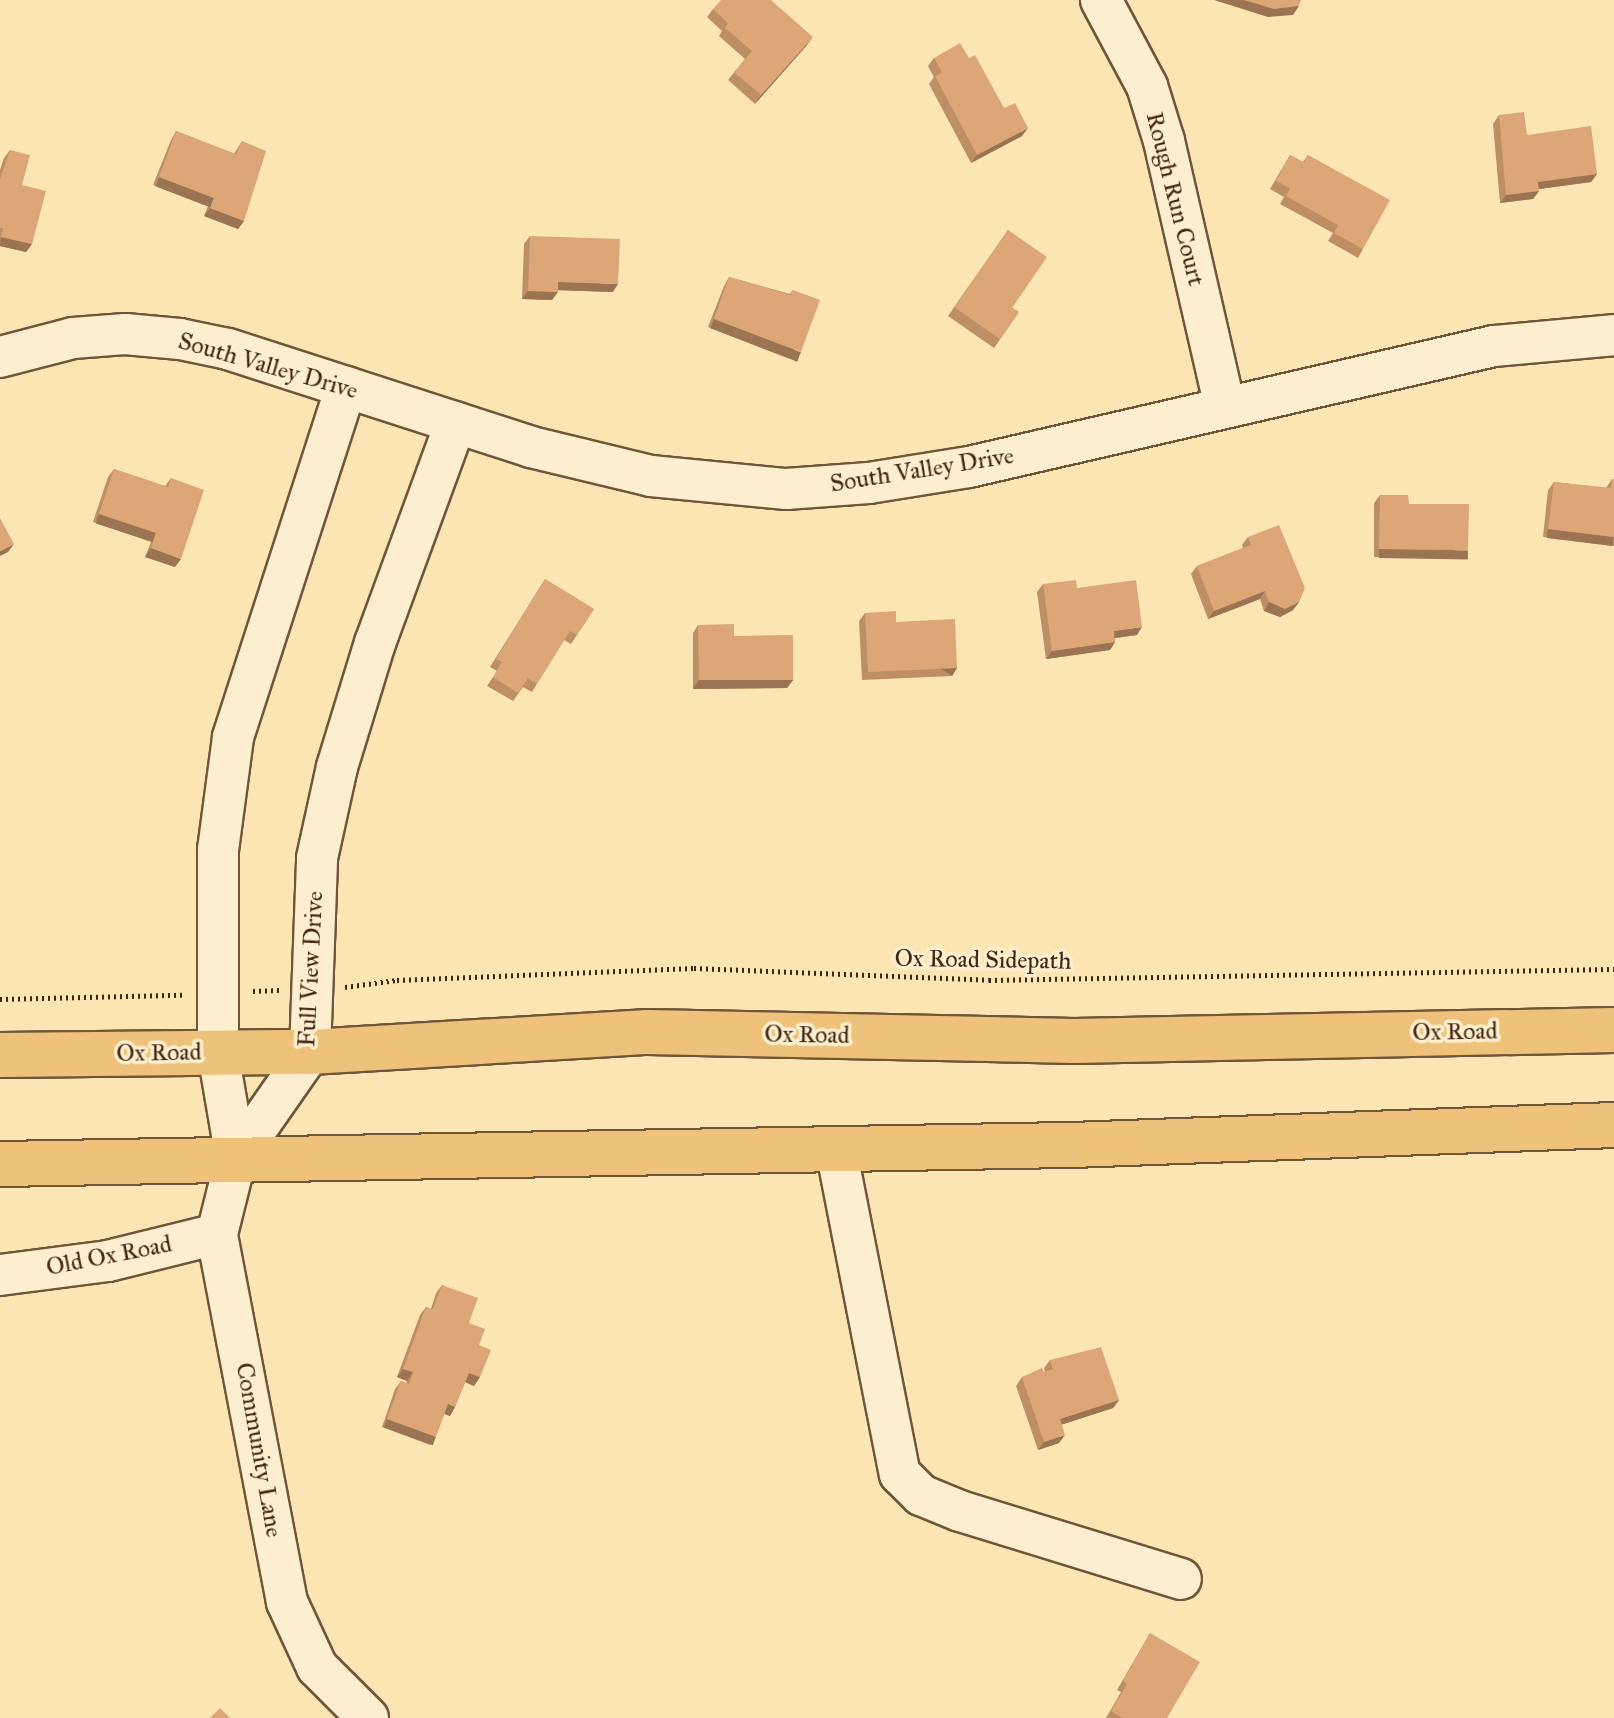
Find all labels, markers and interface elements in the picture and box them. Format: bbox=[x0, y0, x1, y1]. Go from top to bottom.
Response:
street label: Rough Run Court bbox=[1140, 109, 1210, 289]
street label: South Valley Drive bbox=[175, 327, 361, 405]
street label: South Valley Drive bbox=[828, 441, 1016, 499]
street label: Full View Drive bbox=[293, 890, 329, 1048]
street label: Ox Road Sidepath bbox=[894, 944, 1072, 976]
street label: Ox Road bbox=[1412, 1017, 1498, 1047]
street label: Ox Road bbox=[764, 1020, 850, 1050]
street label: Ox Road bbox=[116, 1038, 202, 1068]
street label: Old Ox Road bbox=[44, 1230, 174, 1282]
street label: Community Lane bbox=[229, 1360, 289, 1540]

